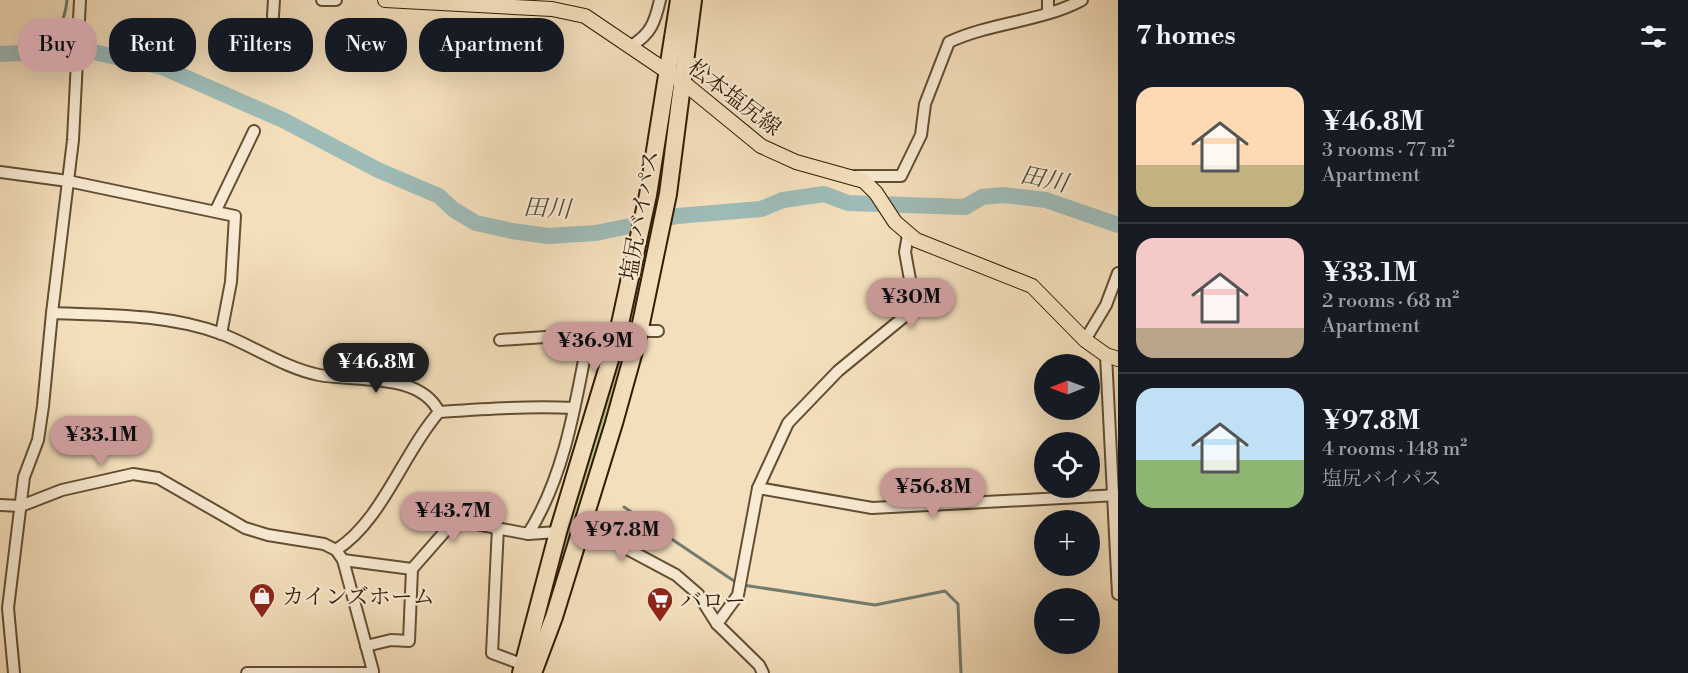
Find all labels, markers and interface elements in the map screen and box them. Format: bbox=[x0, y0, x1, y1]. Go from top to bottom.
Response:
chip: Buy bbox=[18, 18, 97, 72]
chip: Rent bbox=[109, 18, 196, 72]
chip: Filters bbox=[208, 18, 313, 72]
chip: New bbox=[325, 18, 407, 72]
chip: Apartment bbox=[419, 18, 564, 72]
text: 7 homes bbox=[1136, 20, 1236, 52]
icon: filters bbox=[1637, 20, 1670, 53]
street label: 松本塩尻線 bbox=[682, 54, 786, 142]
text: ¥46.8M bbox=[1322, 106, 1424, 138]
icon: home bbox=[1184, 111, 1256, 183]
text: 3 rooms · 77 m² bbox=[1322, 138, 1455, 163]
street label: 塩尻バイパス bbox=[616, 148, 665, 282]
water label: 田川 bbox=[1017, 160, 1073, 200]
text: Apartment bbox=[1322, 163, 1420, 188]
water label: 田川 bbox=[522, 193, 575, 225]
text: ¥33.1M bbox=[1322, 257, 1417, 289]
icon: home bbox=[1184, 262, 1256, 334]
pin: ¥30M bbox=[875, 278, 947, 329]
text: ¥30M bbox=[881, 285, 941, 310]
text: 2 rooms · 68 m² bbox=[1322, 289, 1459, 314]
text: Apartment bbox=[1322, 314, 1420, 339]
pin: ¥36.9M bbox=[546, 322, 644, 373]
text: ¥36.9M bbox=[557, 329, 633, 354]
pin: ¥46.8M bbox=[327, 343, 425, 394]
text: ¥46.8M bbox=[337, 350, 415, 375]
north arrow bbox=[1034, 354, 1100, 420]
map controls bbox=[1034, 354, 1100, 654]
text: ¥97.8M bbox=[1322, 405, 1420, 437]
icon: home bbox=[1184, 412, 1256, 484]
pin: ¥33.1M bbox=[52, 416, 150, 467]
text: ¥33.1M bbox=[64, 423, 138, 448]
button: locate bbox=[1034, 432, 1100, 498]
text: 4 rooms · 148 m² bbox=[1322, 437, 1467, 462]
text: 塩尻バイパス bbox=[1322, 467, 1442, 492]
pin: ¥56.8M bbox=[884, 468, 982, 519]
text: ¥56.8M bbox=[894, 475, 972, 500]
pin: ¥43.7M bbox=[404, 492, 502, 543]
text: ¥43.7M bbox=[415, 499, 491, 524]
button: + bbox=[1034, 510, 1100, 576]
pin: ¥97.8M bbox=[573, 511, 671, 562]
text: ¥97.8M bbox=[584, 518, 660, 543]
shop icon: カインズホーム bbox=[247, 581, 277, 619]
place label: カインズホーム bbox=[282, 584, 435, 611]
supermarket icon: バロー bbox=[645, 585, 675, 623]
place label: バロー bbox=[680, 588, 746, 615]
button: − bbox=[1034, 588, 1100, 654]

